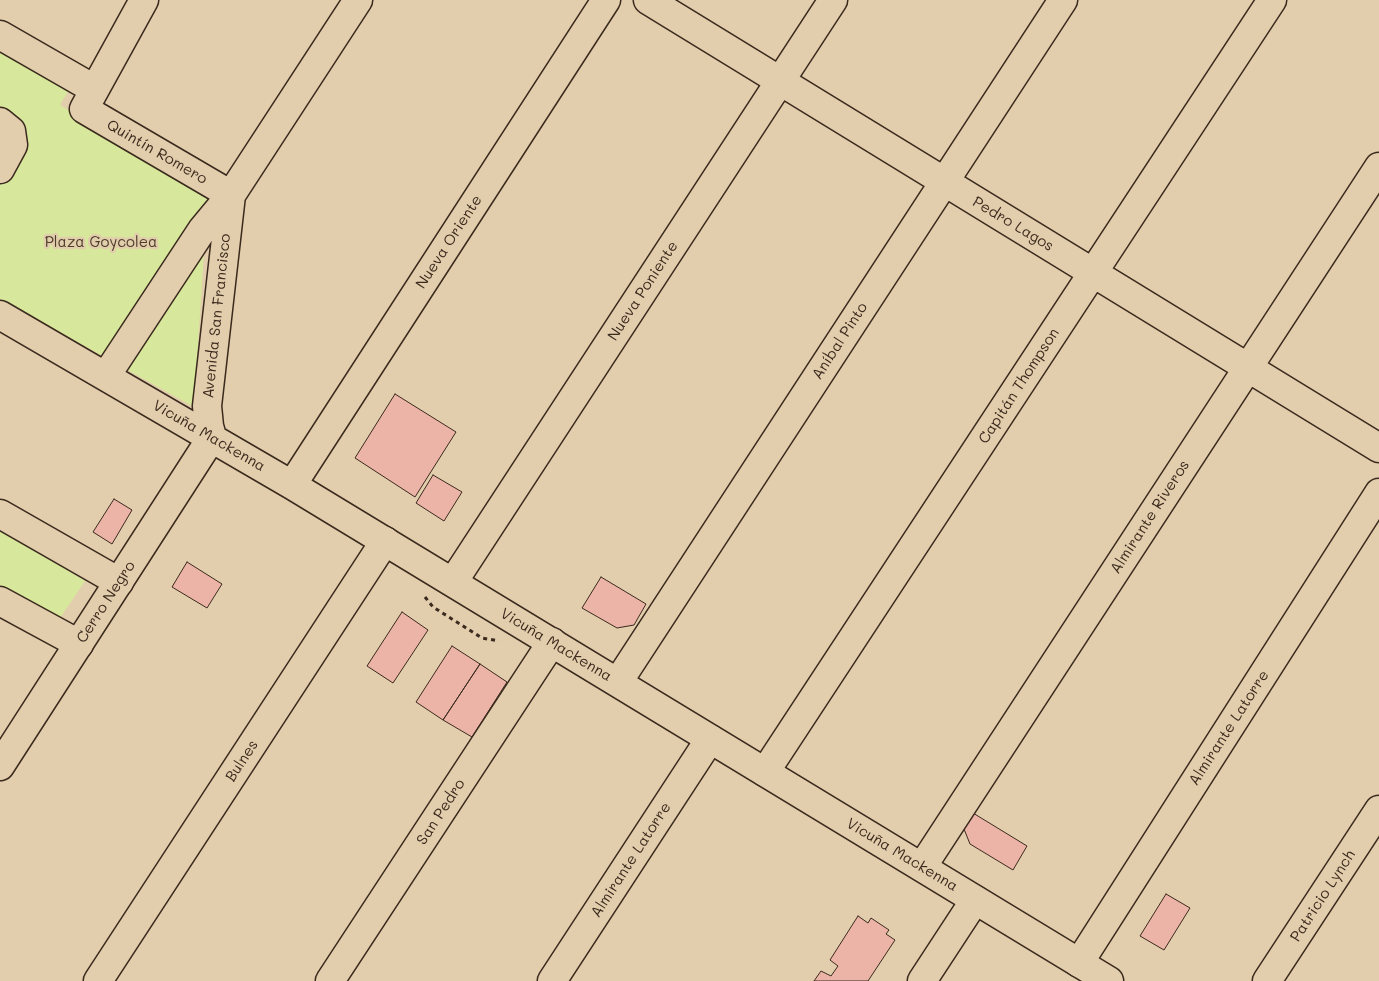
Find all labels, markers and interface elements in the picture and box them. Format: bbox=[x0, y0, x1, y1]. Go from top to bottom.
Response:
street label: Quintín Romero bbox=[103, 116, 211, 188]
street label: Nueva Oriente bbox=[412, 192, 486, 292]
street label: Pedro Lagos bbox=[969, 193, 1057, 255]
park label: Plaza Goycolea bbox=[45, 233, 157, 251]
street label: Avenida San Francisco bbox=[199, 233, 235, 399]
street label: Nueva Poniente bbox=[604, 238, 682, 344]
street label: Aníbal Pinto bbox=[808, 299, 872, 383]
street label: Capitán Thompson bbox=[975, 325, 1063, 447]
street label: Vicuña Mackenna bbox=[149, 396, 269, 476]
street label: Almirante Riveros bbox=[1107, 457, 1193, 577]
street label: Cerro Negro bbox=[73, 558, 139, 646]
street label: Vicuña Mackenna bbox=[497, 605, 615, 685]
street label: Almirante Latorre bbox=[1185, 667, 1273, 789]
street label: Bulnes bbox=[222, 737, 262, 785]
street label: San Pedro bbox=[413, 776, 469, 848]
street label: Almirante Latorre bbox=[587, 799, 675, 921]
street label: Vicuña Mackenna bbox=[843, 815, 961, 895]
street label: Patricio Lynch bbox=[1287, 847, 1359, 945]

